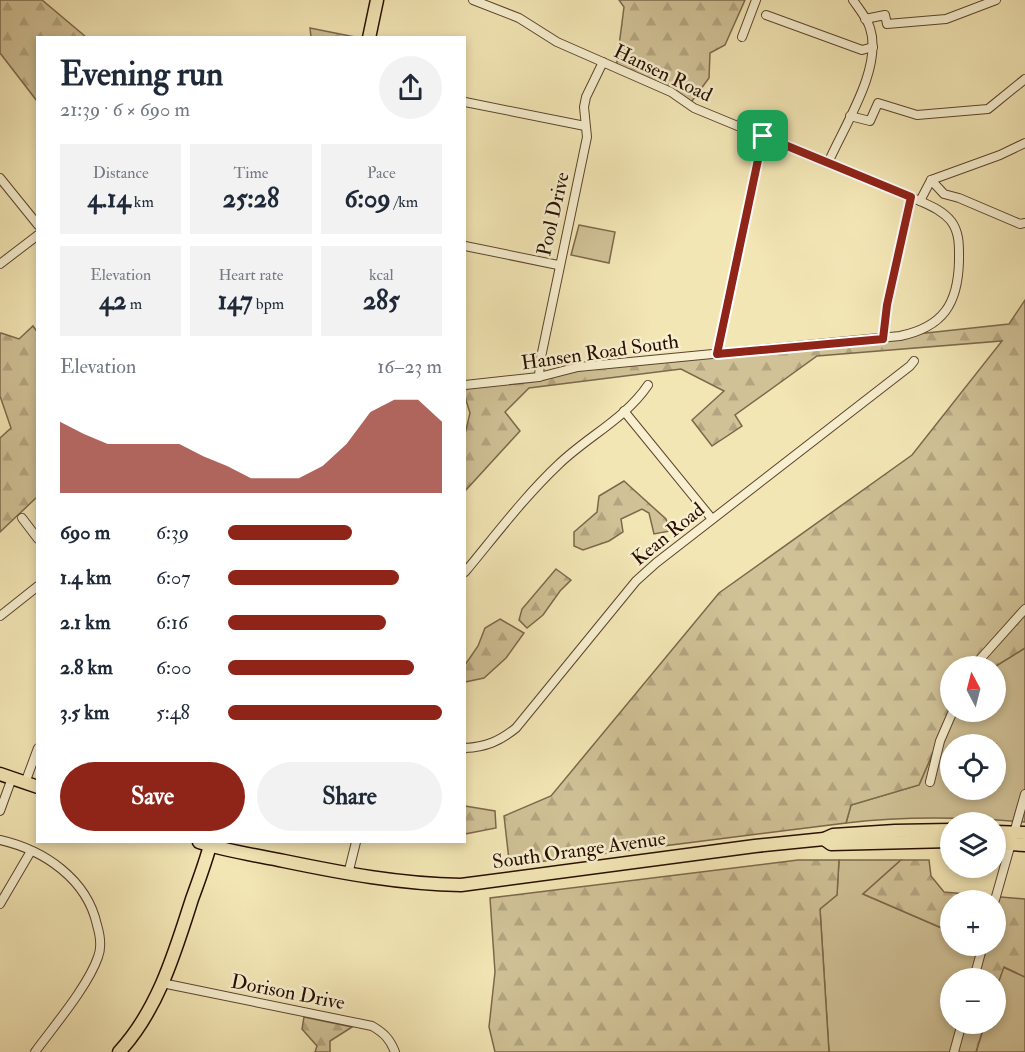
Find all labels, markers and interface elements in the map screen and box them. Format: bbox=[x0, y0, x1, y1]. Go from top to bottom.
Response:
street label: Hansen Road bbox=[610, 38, 716, 108]
text: Evening run bbox=[60, 54, 223, 95]
button: share bbox=[379, 56, 442, 119]
text: 21:39 · 6 × 690 m bbox=[60, 97, 190, 122]
pin bbox=[737, 110, 788, 161]
icon: arrive bbox=[746, 119, 779, 152]
text: Distance bbox=[93, 163, 149, 183]
text: Time bbox=[234, 163, 268, 183]
text: Pace bbox=[367, 163, 396, 183]
street label: Pool Drive bbox=[531, 170, 575, 258]
text: 4.14 bbox=[88, 183, 130, 215]
text: 25:28 bbox=[223, 183, 279, 215]
text: 6:09 bbox=[344, 183, 391, 215]
text: km bbox=[130, 192, 154, 212]
text: /km bbox=[391, 192, 418, 212]
text: Elevation bbox=[90, 265, 151, 285]
text: Heart rate bbox=[218, 265, 284, 285]
text: kcal bbox=[369, 265, 394, 285]
text: 42 bbox=[99, 285, 126, 317]
text: 147 bbox=[218, 285, 252, 317]
text: 285 bbox=[363, 285, 400, 317]
text: m bbox=[126, 294, 142, 314]
text: bpm bbox=[252, 294, 284, 314]
street label: Hansen Road South bbox=[520, 329, 681, 375]
text: Elevation bbox=[60, 354, 136, 379]
text: 16–23 m bbox=[377, 354, 442, 379]
street label: Kean Road bbox=[626, 497, 710, 571]
text: 690 m bbox=[60, 520, 110, 545]
text: 6:39 bbox=[156, 520, 189, 545]
text: 1.4 km bbox=[60, 565, 111, 590]
text: 6:07 bbox=[156, 565, 190, 590]
text: 2.1 km bbox=[60, 610, 110, 635]
text: 6:16 bbox=[156, 610, 188, 635]
text: 2.8 km bbox=[60, 655, 113, 680]
text: 6:00 bbox=[156, 655, 192, 680]
north arrow bbox=[940, 656, 1006, 722]
map controls bbox=[940, 656, 1006, 1034]
text: 3.5 km bbox=[60, 700, 109, 725]
text: 5:48 bbox=[156, 700, 190, 725]
button: locate bbox=[940, 734, 1006, 800]
button: Save bbox=[60, 762, 245, 831]
button: Share bbox=[257, 762, 442, 831]
button: layers bbox=[940, 812, 1006, 878]
street label: South Orange Avenue bbox=[491, 825, 667, 875]
button: + bbox=[940, 890, 1006, 956]
button: − bbox=[940, 968, 1006, 1034]
street label: Dorison Drive bbox=[229, 969, 347, 1015]

